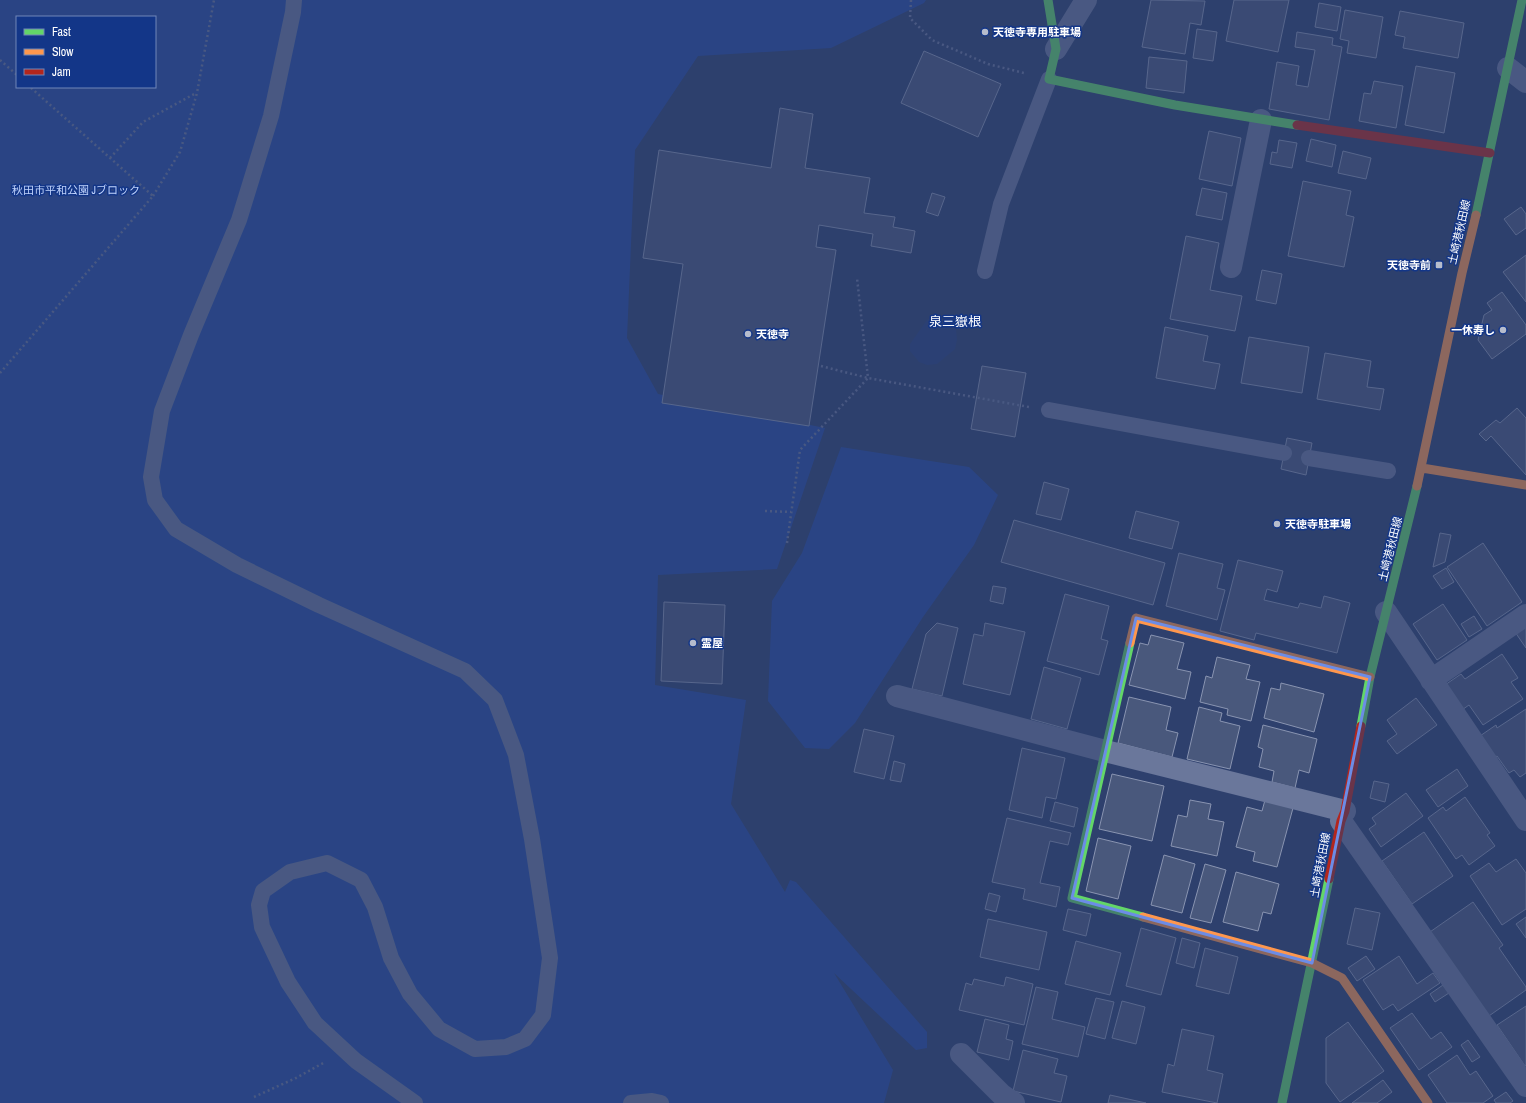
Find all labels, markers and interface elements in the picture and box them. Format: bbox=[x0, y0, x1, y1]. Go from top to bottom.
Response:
legend bbox=[16, 16, 156, 88]
text: Fast bbox=[52, 24, 71, 40]
place label: 天徳寺専用駐車場 bbox=[993, 25, 1081, 39]
marker: 天徳寺専用駐車場 bbox=[980, 27, 990, 37]
text: Slow bbox=[52, 44, 74, 60]
text: Jam bbox=[52, 64, 71, 80]
park label: 秋田市平和公園 Jブロック bbox=[12, 183, 140, 197]
street label: 土崎港秋田線 bbox=[1445, 198, 1473, 266]
place label: 天徳寺前 bbox=[1387, 258, 1431, 272]
marker: 天徳寺前 bbox=[1434, 260, 1444, 270]
district label: 泉三嶽根 bbox=[929, 313, 981, 330]
place label: 一休寿し bbox=[1451, 323, 1495, 337]
marker: 一休寿し bbox=[1498, 325, 1508, 335]
place label: 天徳寺 bbox=[756, 327, 789, 341]
marker: 天徳寺 bbox=[743, 329, 753, 339]
street label: 土崎港秋田線 bbox=[1375, 515, 1405, 583]
place label: 天徳寺駐車場 bbox=[1285, 517, 1351, 531]
marker: 天徳寺駐車場 bbox=[1272, 519, 1282, 529]
place label: 霊屋 bbox=[701, 636, 723, 650]
marker: 霊屋 bbox=[688, 638, 698, 648]
street label: 土崎港秋田線 bbox=[1307, 831, 1333, 899]

